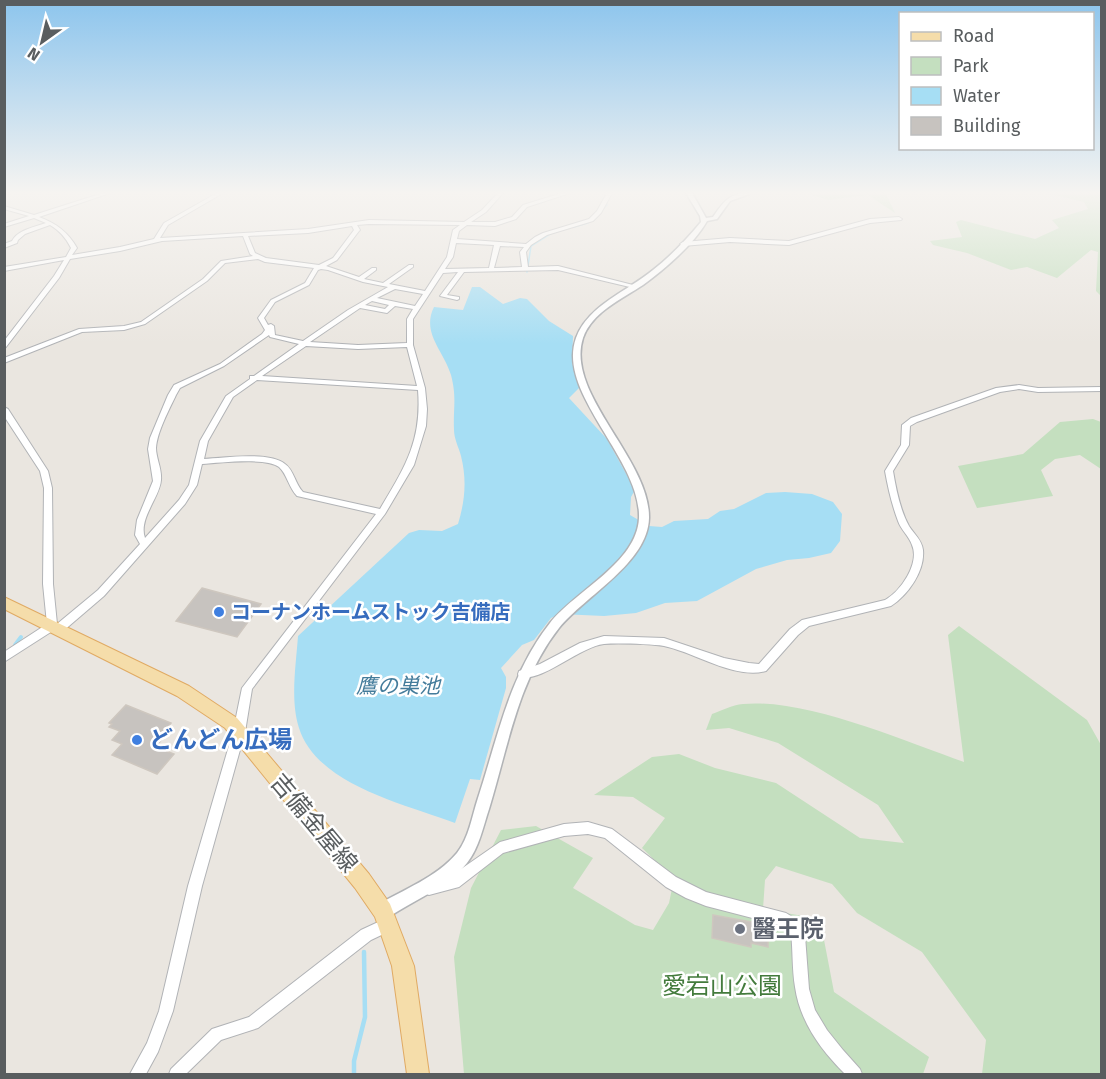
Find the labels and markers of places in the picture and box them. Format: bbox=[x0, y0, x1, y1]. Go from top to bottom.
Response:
place label: コーナンホームストック吉備店 bbox=[231, 600, 510, 624]
marker: コーナンホームストック吉備店 bbox=[212, 605, 226, 619]
place label: どんどん広場 bbox=[149, 726, 292, 754]
marker: どんどん広場 bbox=[130, 733, 144, 747]
place label: 醫王院 bbox=[752, 915, 824, 943]
marker: 醫王院 bbox=[733, 922, 747, 936]

